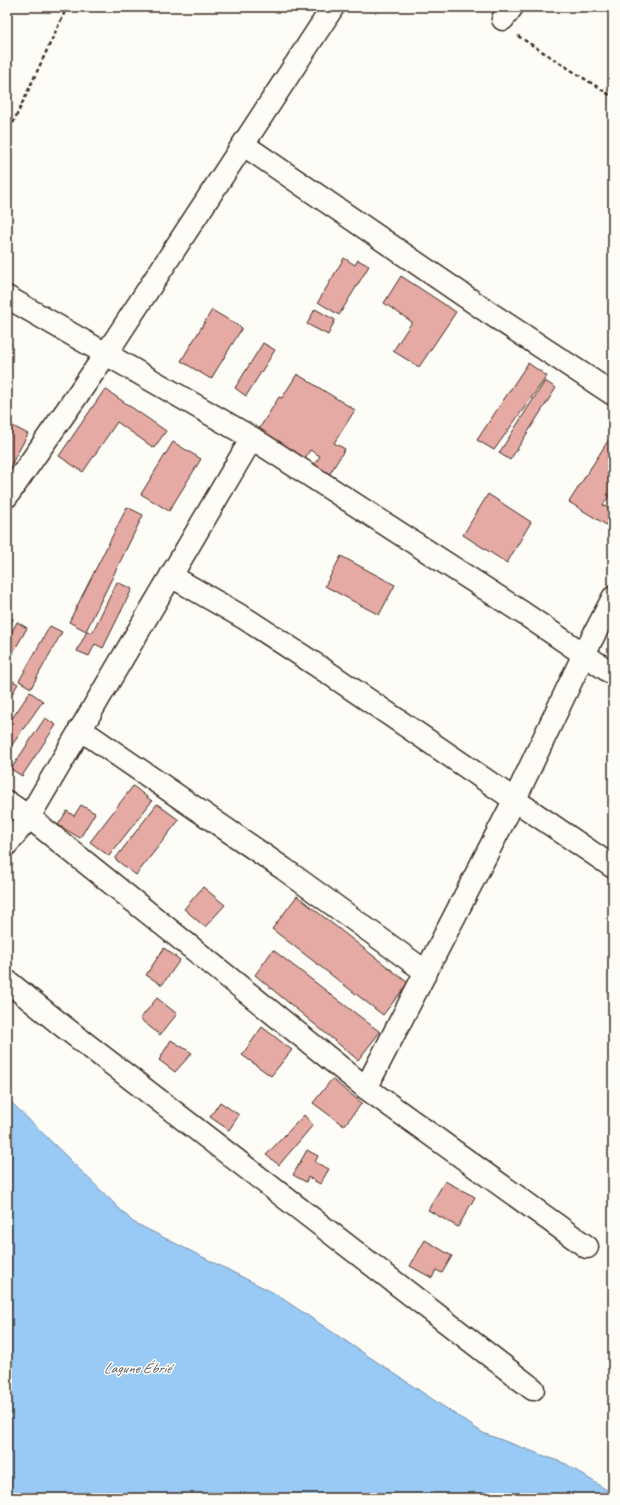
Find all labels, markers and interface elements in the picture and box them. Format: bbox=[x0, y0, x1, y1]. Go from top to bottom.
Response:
water label: Lagune Ébrié bbox=[104, 1359, 175, 1378]

